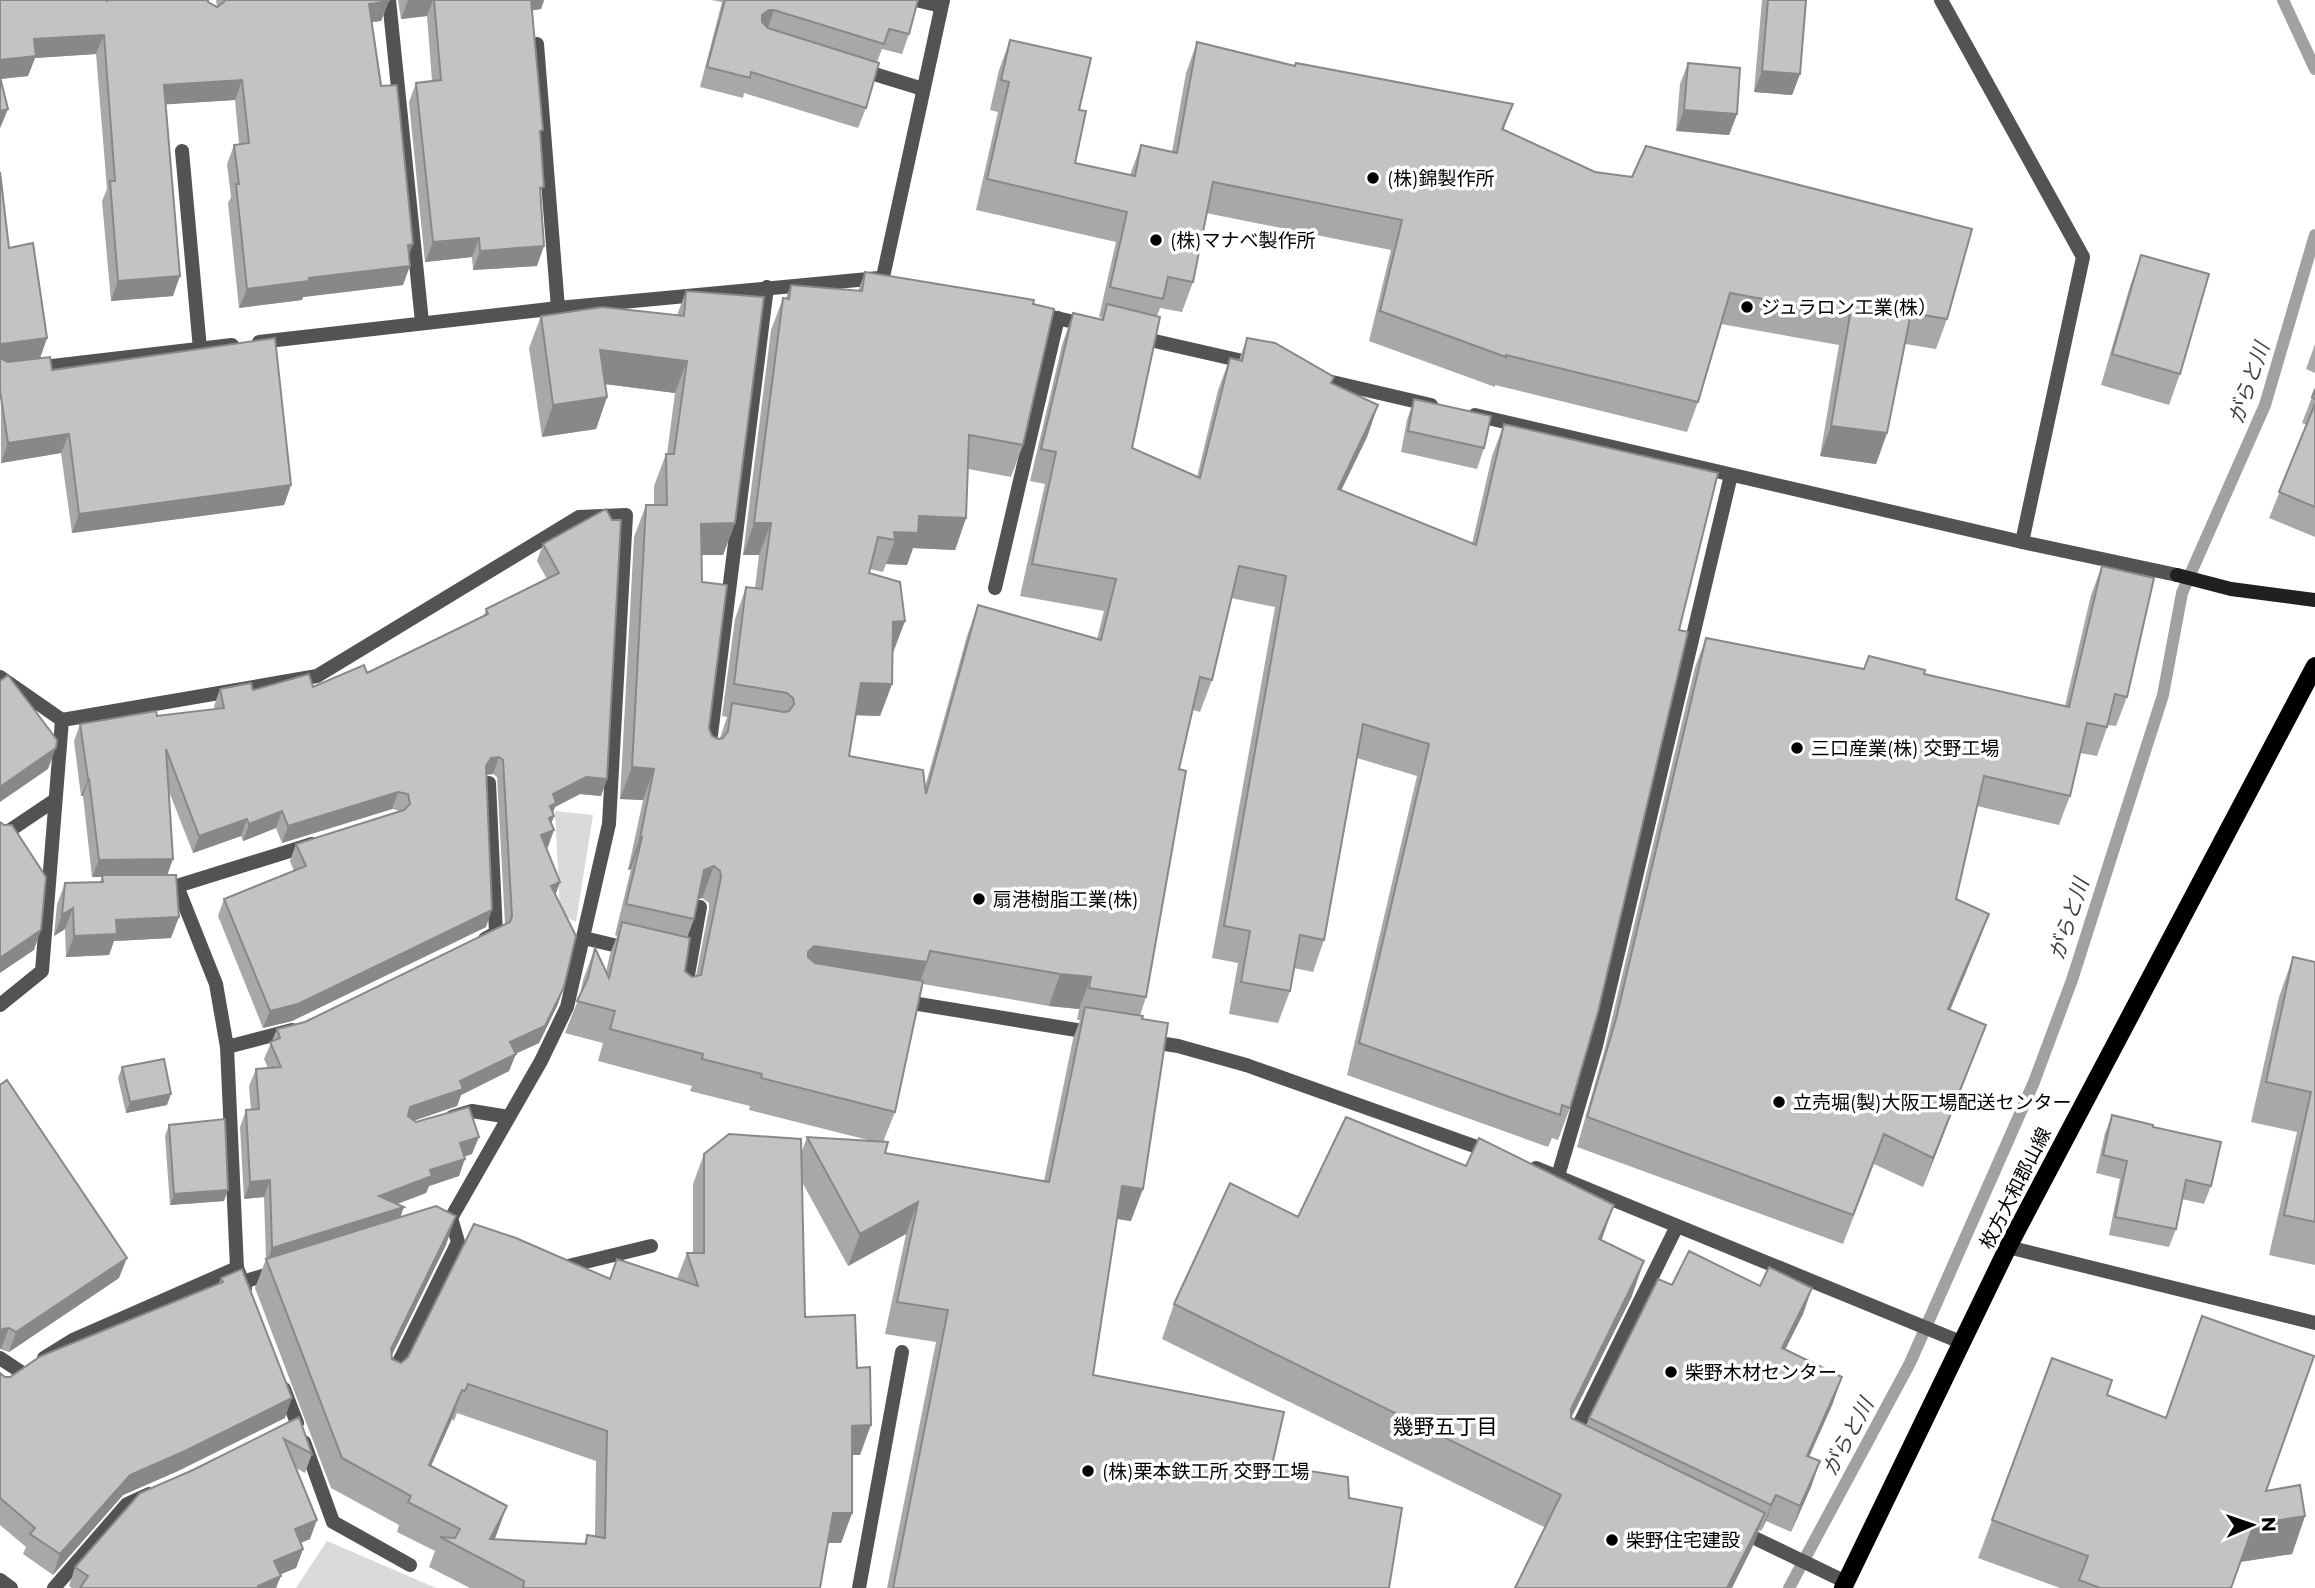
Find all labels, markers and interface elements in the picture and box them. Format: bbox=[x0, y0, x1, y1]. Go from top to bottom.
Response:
place label: (株)錦製作所 bbox=[1387, 167, 1495, 190]
marker: (株)錦製作所 bbox=[1365, 170, 1381, 186]
place label: (株)マナべ製作所 bbox=[1170, 229, 1316, 252]
marker: (株)マナべ製作所 bbox=[1148, 232, 1164, 248]
place label: ジュラロン工業(株） bbox=[1761, 296, 1937, 319]
marker: ジュラロン工業(株） bbox=[1739, 299, 1755, 315]
water label: がらと川 bbox=[2223, 337, 2275, 427]
place label: 三口産業(株) 交野工場 bbox=[1811, 737, 1999, 760]
marker: 三口産業(株) 交野工場 bbox=[1789, 740, 1805, 756]
water label: がらと川 bbox=[2044, 873, 2094, 963]
place label: 扇港樹脂工業(株) bbox=[993, 888, 1139, 911]
marker: 扇港樹脂工業(株) bbox=[971, 891, 987, 907]
place label: 立売堀(製)大阪工場配送センター bbox=[1793, 1091, 2072, 1114]
marker: 立売堀(製)大阪工場配送センター bbox=[1771, 1094, 1787, 1110]
street label: 枚方大和郡山線 bbox=[1975, 1124, 2056, 1253]
place label: 柴野木材センター bbox=[1685, 1361, 1837, 1384]
marker: 柴野木材センター bbox=[1663, 1364, 1679, 1380]
water label: がらと川 bbox=[1817, 1392, 1879, 1480]
district label: 幾野五丁目 bbox=[1393, 1414, 1498, 1439]
place label: (株)栗本鉄工所 交野工場 bbox=[1102, 1460, 1309, 1483]
marker: (株)栗本鉄工所 交野工場 bbox=[1080, 1463, 1096, 1479]
north arrow bbox=[2217, 1490, 2287, 1560]
text: N bbox=[2257, 1516, 2280, 1533]
place label: 柴野住宅建設 bbox=[1626, 1529, 1740, 1552]
marker: 柴野住宅建設 bbox=[1604, 1532, 1620, 1548]

